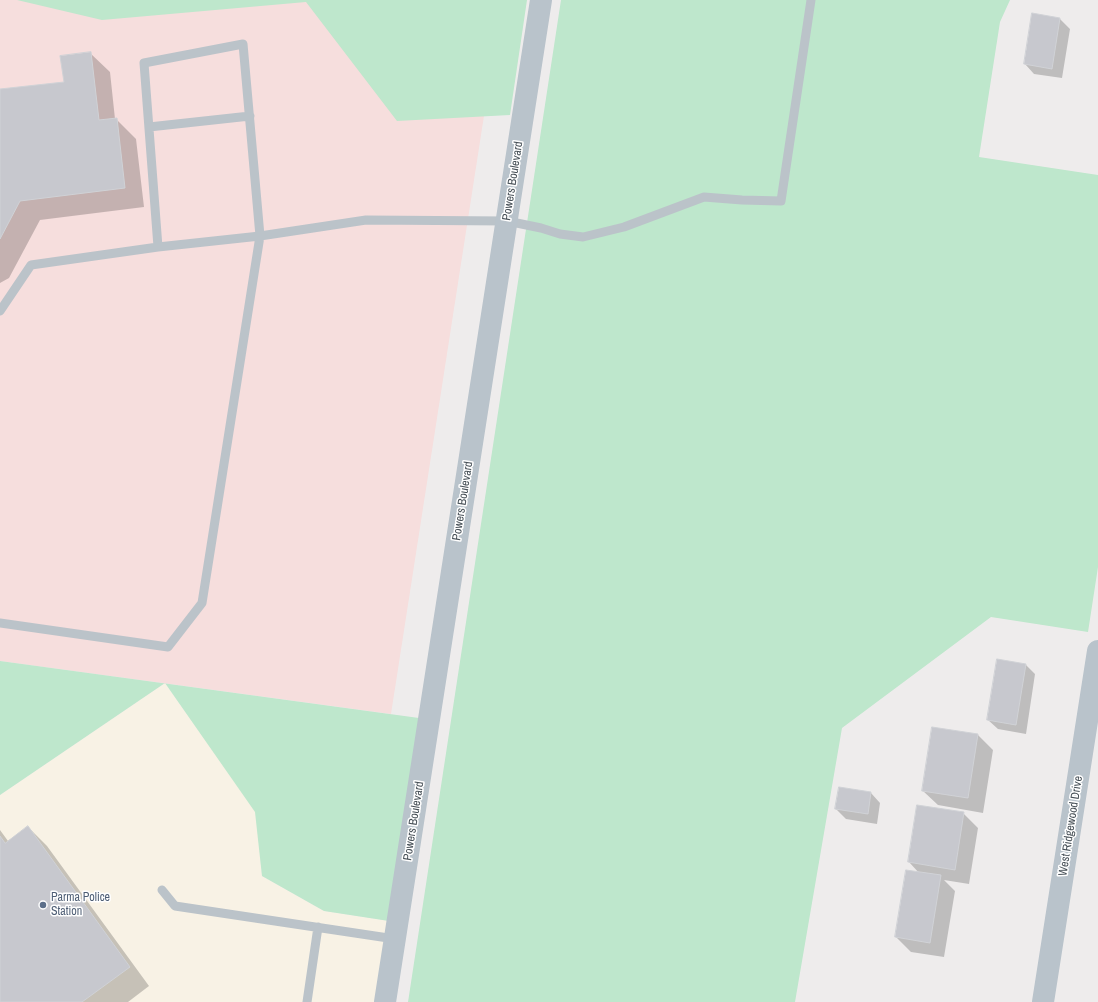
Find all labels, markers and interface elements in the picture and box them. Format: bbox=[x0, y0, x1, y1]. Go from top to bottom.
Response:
street label: Powers Boulevard bbox=[500, 140, 526, 222]
street label: Powers Boulevard bbox=[450, 460, 476, 542]
street label: West Ridgewood Drive bbox=[1056, 775, 1086, 877]
street label: Powers Boulevard bbox=[401, 780, 427, 862]
place label: Parma Police Station bbox=[51, 891, 110, 919]
marker: Parma Police Station bbox=[38, 900, 48, 910]

